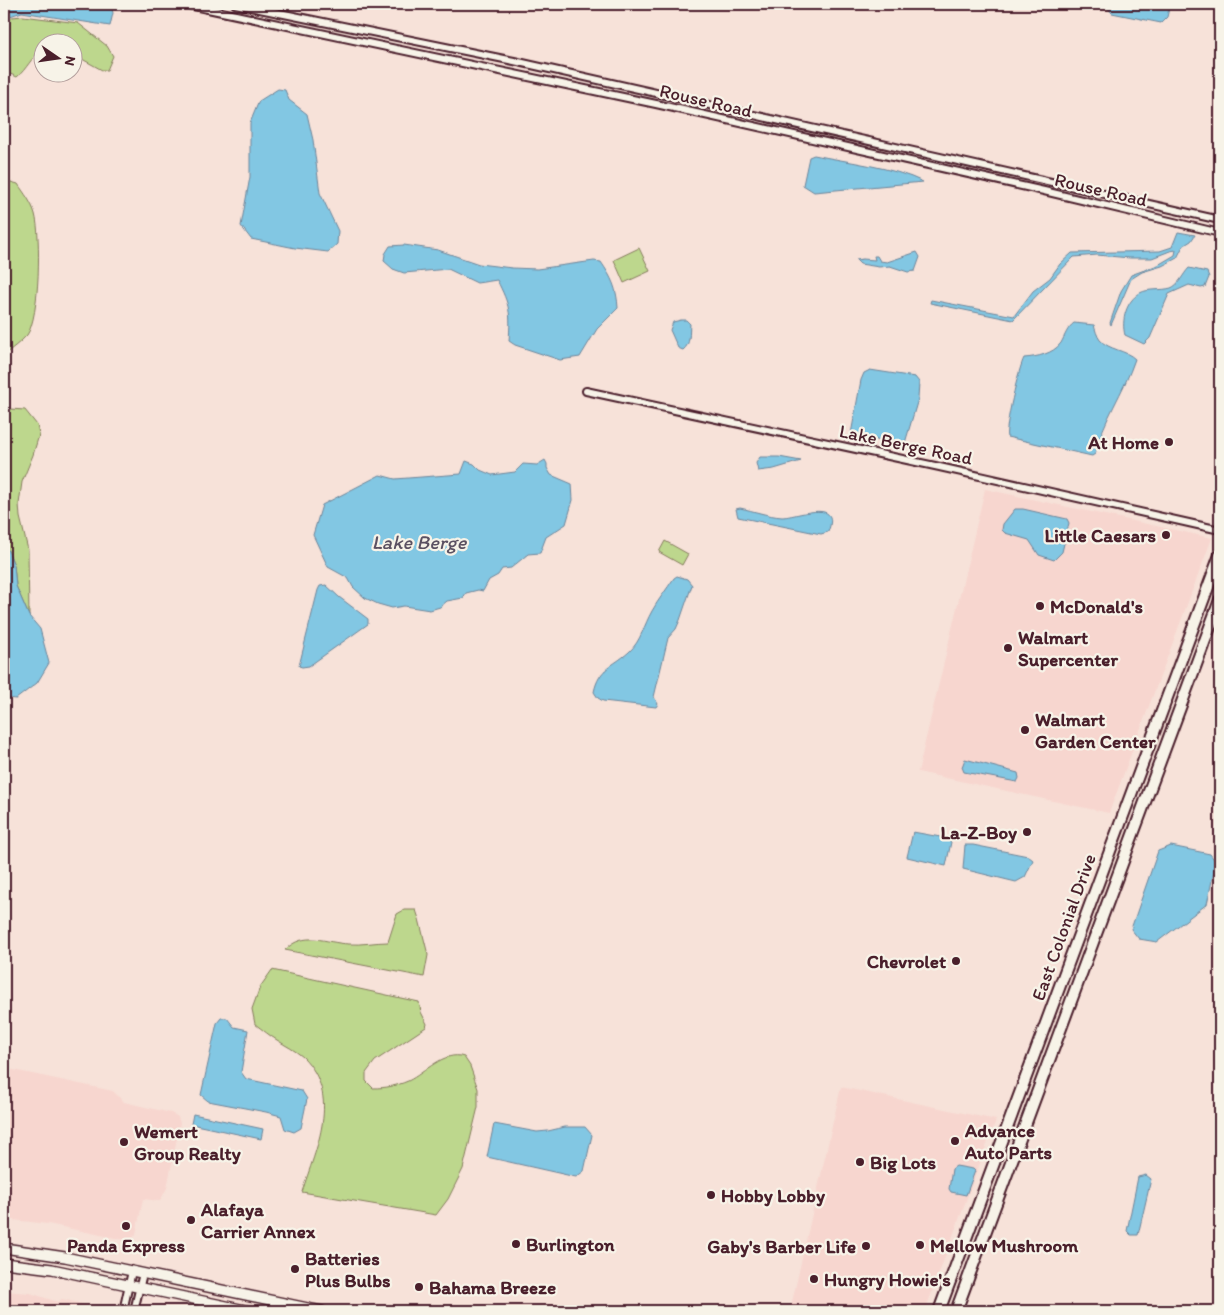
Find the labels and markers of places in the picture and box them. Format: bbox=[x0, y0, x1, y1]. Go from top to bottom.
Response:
place label: At Home bbox=[1087, 431, 1159, 454]
marker: At Home bbox=[1163, 436, 1175, 448]
place label: Little Caesars bbox=[1044, 524, 1157, 547]
marker: Little Caesars bbox=[1160, 529, 1172, 541]
place label: McDonald's bbox=[1050, 595, 1143, 618]
marker: McDonald's bbox=[1034, 600, 1046, 612]
place label: Walmart Supercenter bbox=[1018, 626, 1118, 671]
marker: Walmart Supercenter bbox=[1002, 642, 1014, 654]
place label: Walmart Garden Center bbox=[1035, 708, 1156, 753]
marker: Walmart Garden Center bbox=[1019, 724, 1031, 736]
place label: La-Z-Boy bbox=[940, 821, 1017, 844]
marker: La-Z-Boy bbox=[1021, 826, 1033, 838]
place label: Chevrolet bbox=[867, 950, 947, 973]
marker: Chevrolet bbox=[950, 955, 962, 967]
place label: Advance Auto Parts bbox=[964, 1119, 1053, 1164]
place label: Wemert Group Realty bbox=[134, 1120, 241, 1165]
marker: Advance Auto Parts bbox=[949, 1135, 961, 1147]
marker: Wemert Group Realty bbox=[118, 1136, 130, 1148]
place label: Big Lots bbox=[870, 1151, 937, 1174]
marker: Big Lots bbox=[854, 1156, 866, 1168]
place label: Hobby Lobby bbox=[721, 1184, 826, 1207]
marker: Hobby Lobby bbox=[705, 1189, 717, 1201]
place label: Alafaya Carrier Annex bbox=[200, 1198, 316, 1243]
marker: Alafaya Carrier Annex bbox=[185, 1214, 197, 1226]
marker: Panda Express bbox=[120, 1220, 132, 1232]
place label: Burlington bbox=[526, 1233, 615, 1256]
place label: Panda Express bbox=[67, 1234, 186, 1257]
place label: Mellow Mushroom bbox=[930, 1234, 1078, 1257]
place label: Gaby's Barber Life bbox=[707, 1235, 856, 1258]
marker: Burlington bbox=[510, 1238, 522, 1250]
marker: Mellow Mushroom bbox=[914, 1239, 926, 1251]
marker: Gaby's Barber Life bbox=[860, 1240, 872, 1252]
place label: Batteries Plus Bulbs bbox=[305, 1247, 391, 1292]
marker: Batteries Plus Bulbs bbox=[289, 1263, 301, 1275]
place label: Hungry Howie's bbox=[824, 1268, 951, 1291]
marker: Hungry Howie's bbox=[808, 1273, 820, 1285]
place label: Bahama Breeze bbox=[429, 1276, 556, 1299]
marker: Bahama Breeze bbox=[413, 1281, 425, 1293]

